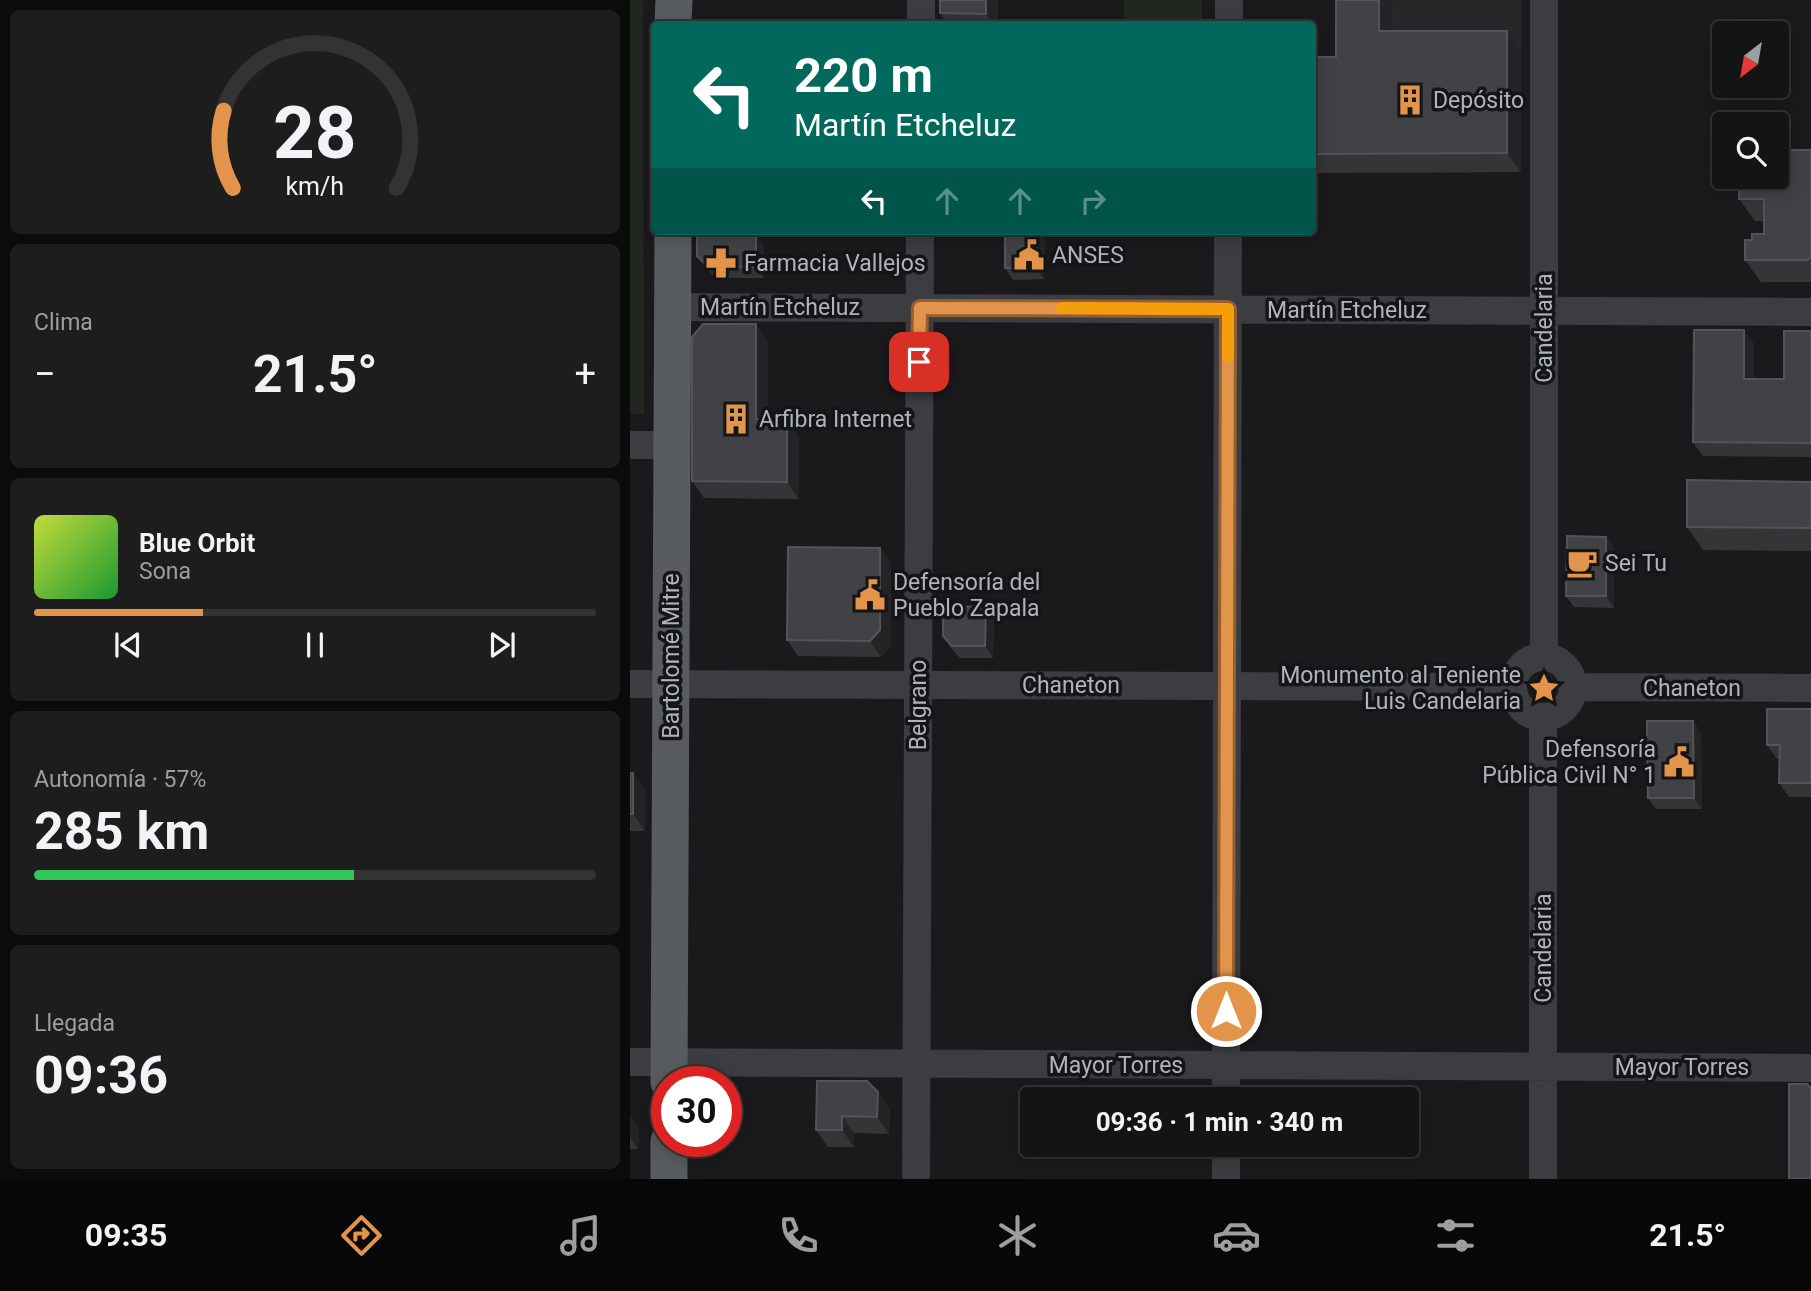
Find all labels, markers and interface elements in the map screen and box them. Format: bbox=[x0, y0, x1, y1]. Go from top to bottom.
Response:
north arrow bbox=[1712, 21, 1788, 98]
map controls bbox=[1712, 21, 1789, 189]
text: 220 m bbox=[794, 47, 933, 104]
icon: left bbox=[679, 49, 770, 140]
building icon: Depósito bbox=[1393, 83, 1427, 117]
place label: Depósito bbox=[1433, 87, 1524, 114]
text: 28 bbox=[273, 90, 357, 176]
text: Martín Etcheluz bbox=[794, 106, 1016, 144]
button: search bbox=[1712, 112, 1789, 189]
text: km/h bbox=[286, 172, 344, 201]
icon: left bbox=[855, 182, 893, 220]
icon: ahead bbox=[928, 182, 966, 220]
icon: ahead bbox=[1001, 182, 1039, 220]
icon: right bbox=[1074, 182, 1112, 220]
public building icon: ANSES bbox=[1012, 238, 1046, 272]
place label: ANSES bbox=[1052, 242, 1124, 269]
pharmacy icon: Farmacia Vallejos bbox=[704, 246, 738, 280]
place label: Farmacia Vallejos bbox=[744, 250, 926, 277]
street label: Candelaria bbox=[1531, 273, 1558, 383]
street label: Martín Etcheluz bbox=[700, 294, 860, 321]
street label: Martín Etcheluz bbox=[1267, 297, 1427, 324]
text: Clima bbox=[34, 309, 93, 336]
pin bbox=[889, 332, 949, 392]
icon: arrive bbox=[900, 343, 938, 381]
text: 21.5° bbox=[253, 344, 378, 405]
text: − bbox=[34, 352, 56, 396]
text: + bbox=[574, 352, 596, 396]
building icon: Arfibra Internet bbox=[719, 402, 753, 436]
place label: Arfibra Internet bbox=[759, 406, 912, 433]
text: Blue Orbit bbox=[139, 528, 255, 558]
cafe icon: Sei Tu bbox=[1565, 546, 1599, 580]
place label: Sei Tu bbox=[1605, 550, 1667, 577]
text: Sona bbox=[139, 558, 191, 585]
place label: Defensoría del Pueblo Zapala bbox=[893, 569, 1040, 622]
street label: Bartolomé Mitre bbox=[658, 573, 685, 739]
public building icon: Defensoría del Pueblo Zapala bbox=[853, 578, 887, 612]
icon: previous bbox=[109, 626, 147, 664]
icon: pause bbox=[296, 626, 334, 664]
icon: next bbox=[483, 626, 521, 664]
street label: Belgrano bbox=[905, 660, 932, 750]
place label: Monumento al Teniente Luis Candelaria bbox=[1280, 662, 1521, 715]
place icon: Monumento al Teniente Luis Candelaria bbox=[1527, 671, 1561, 705]
street label: Chaneton bbox=[1022, 672, 1120, 699]
street label: Chaneton bbox=[1643, 675, 1741, 702]
place label: Defensoría Pública Civil N° 1 bbox=[1482, 736, 1656, 789]
public building icon: Defensoría Pública Civil N° 1 bbox=[1662, 745, 1696, 779]
text: Autonomía · 57% bbox=[34, 766, 206, 793]
text: 285 km bbox=[34, 801, 209, 862]
street label: Candelaria bbox=[1530, 893, 1557, 1003]
position arrow bbox=[1189, 974, 1263, 1048]
text: Llegada bbox=[34, 1010, 115, 1037]
text: 09:36 bbox=[34, 1045, 168, 1106]
street label: Mayor Torres bbox=[1049, 1052, 1183, 1079]
street label: Mayor Torres bbox=[1615, 1054, 1749, 1081]
speed limit sign: 30 bbox=[651, 1066, 742, 1157]
text: 09:36 · 1 min · 340 m bbox=[1096, 1107, 1343, 1137]
icon: directions bbox=[337, 1211, 386, 1260]
icon: music bbox=[556, 1211, 605, 1260]
icon: phone bbox=[774, 1211, 823, 1260]
icon: climate bbox=[993, 1211, 1042, 1260]
icon: car bbox=[1212, 1211, 1261, 1260]
icon: filters bbox=[1431, 1211, 1480, 1260]
text: 09:35 bbox=[85, 1216, 167, 1254]
text: 21.5° bbox=[1649, 1216, 1726, 1254]

